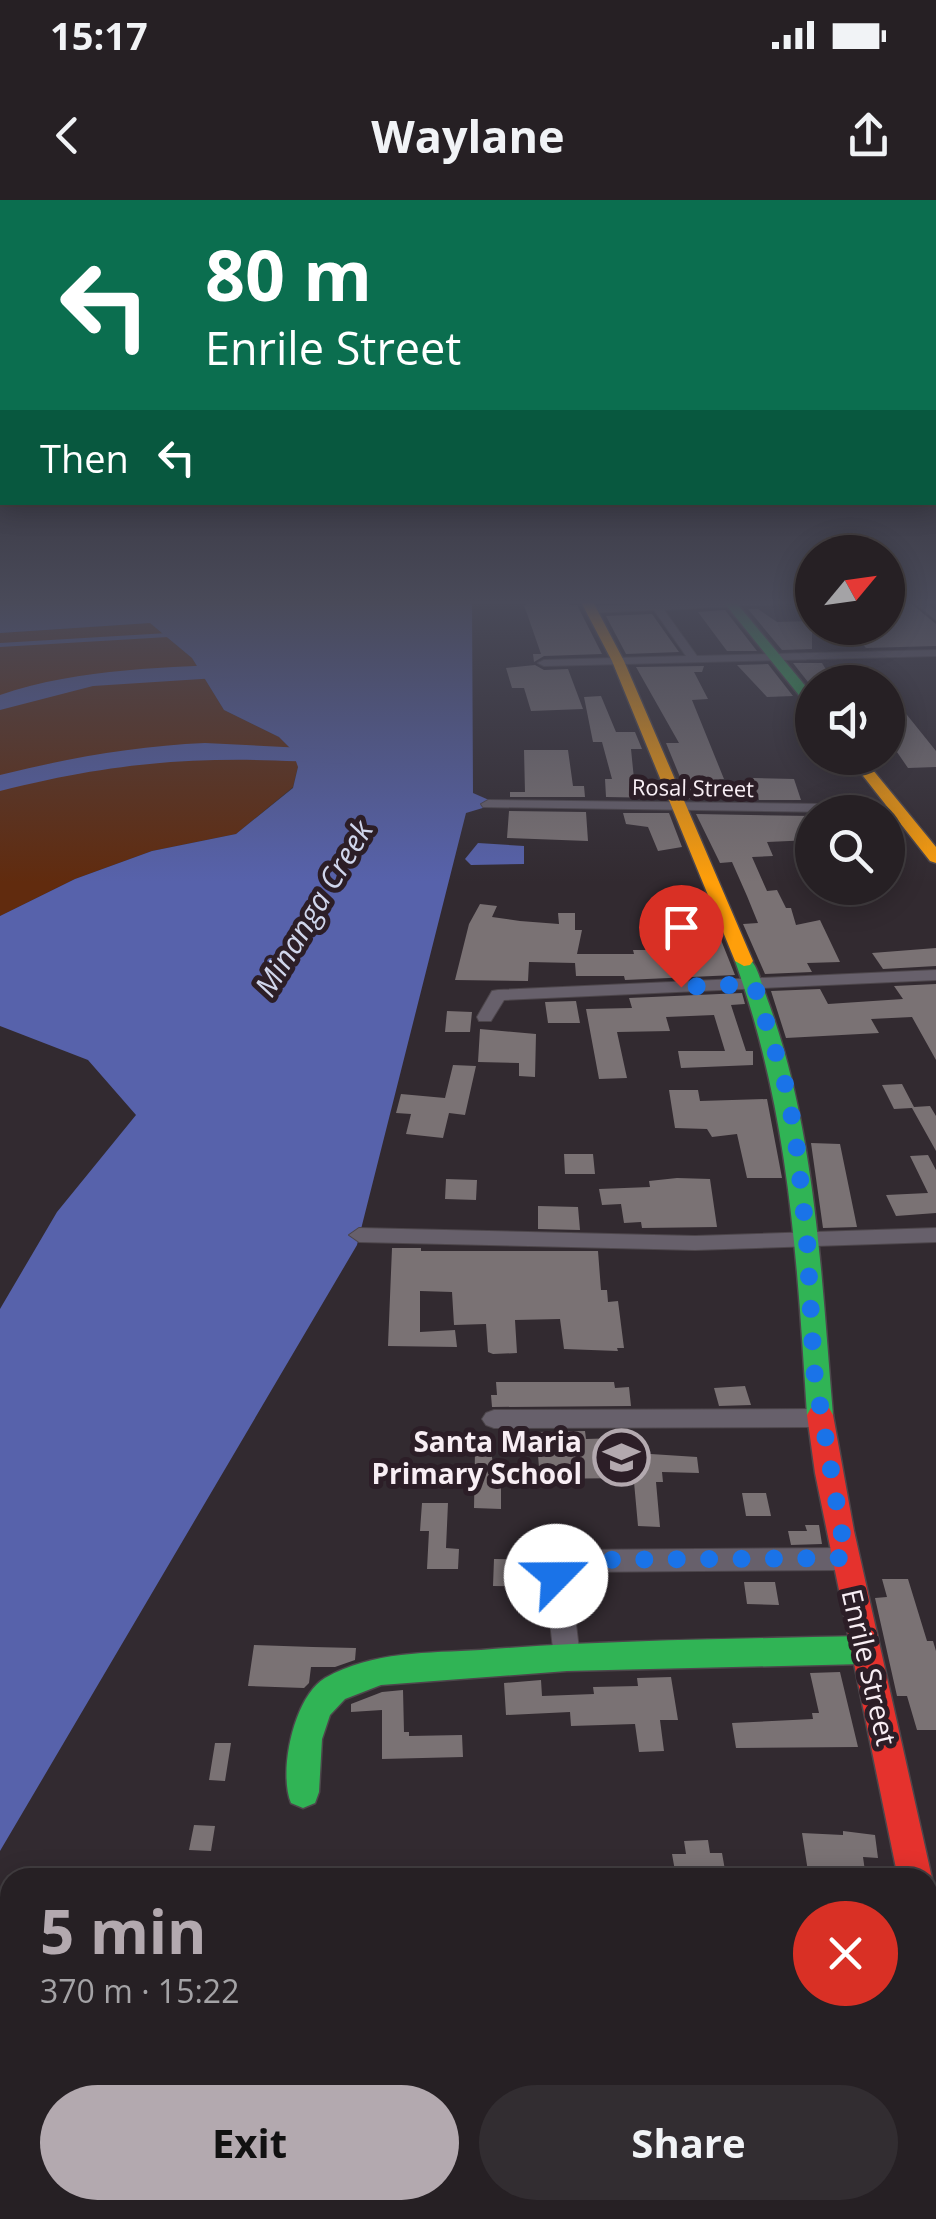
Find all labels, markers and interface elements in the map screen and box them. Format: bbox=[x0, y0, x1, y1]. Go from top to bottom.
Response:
text: 15:17 bbox=[50, 9, 148, 61]
text: Waylane bbox=[371, 105, 565, 166]
icon: back bbox=[40, 108, 95, 163]
icon: share bbox=[841, 108, 896, 163]
text: 80 m bbox=[205, 226, 372, 322]
icon: left bbox=[40, 240, 170, 370]
text: Enrile Street bbox=[205, 317, 461, 378]
icon: left bbox=[149, 430, 204, 485]
text: Then bbox=[40, 432, 129, 484]
north arrow bbox=[795, 535, 905, 645]
map controls bbox=[795, 535, 905, 905]
button: sound bbox=[795, 665, 905, 775]
street label: Rosal Street bbox=[632, 771, 755, 803]
button: search bbox=[795, 795, 905, 905]
water label: Minanga Creek bbox=[244, 811, 382, 1004]
pin bbox=[639, 885, 724, 988]
icon: arrive bbox=[654, 900, 709, 955]
place label: Santa Maria Primary School bbox=[371, 1422, 582, 1492]
school or university icon: Santa Maria Primary School bbox=[591, 1427, 651, 1487]
position arrow bbox=[504, 1524, 608, 1628]
street label: Enrile Street bbox=[834, 1585, 906, 1749]
text: 5 min bbox=[40, 1890, 207, 1972]
button: close bbox=[793, 1901, 898, 2006]
text: 370 m · 15:22 bbox=[40, 1969, 239, 2012]
button: Exit bbox=[40, 2085, 459, 2200]
button: Share bbox=[479, 2085, 898, 2200]

